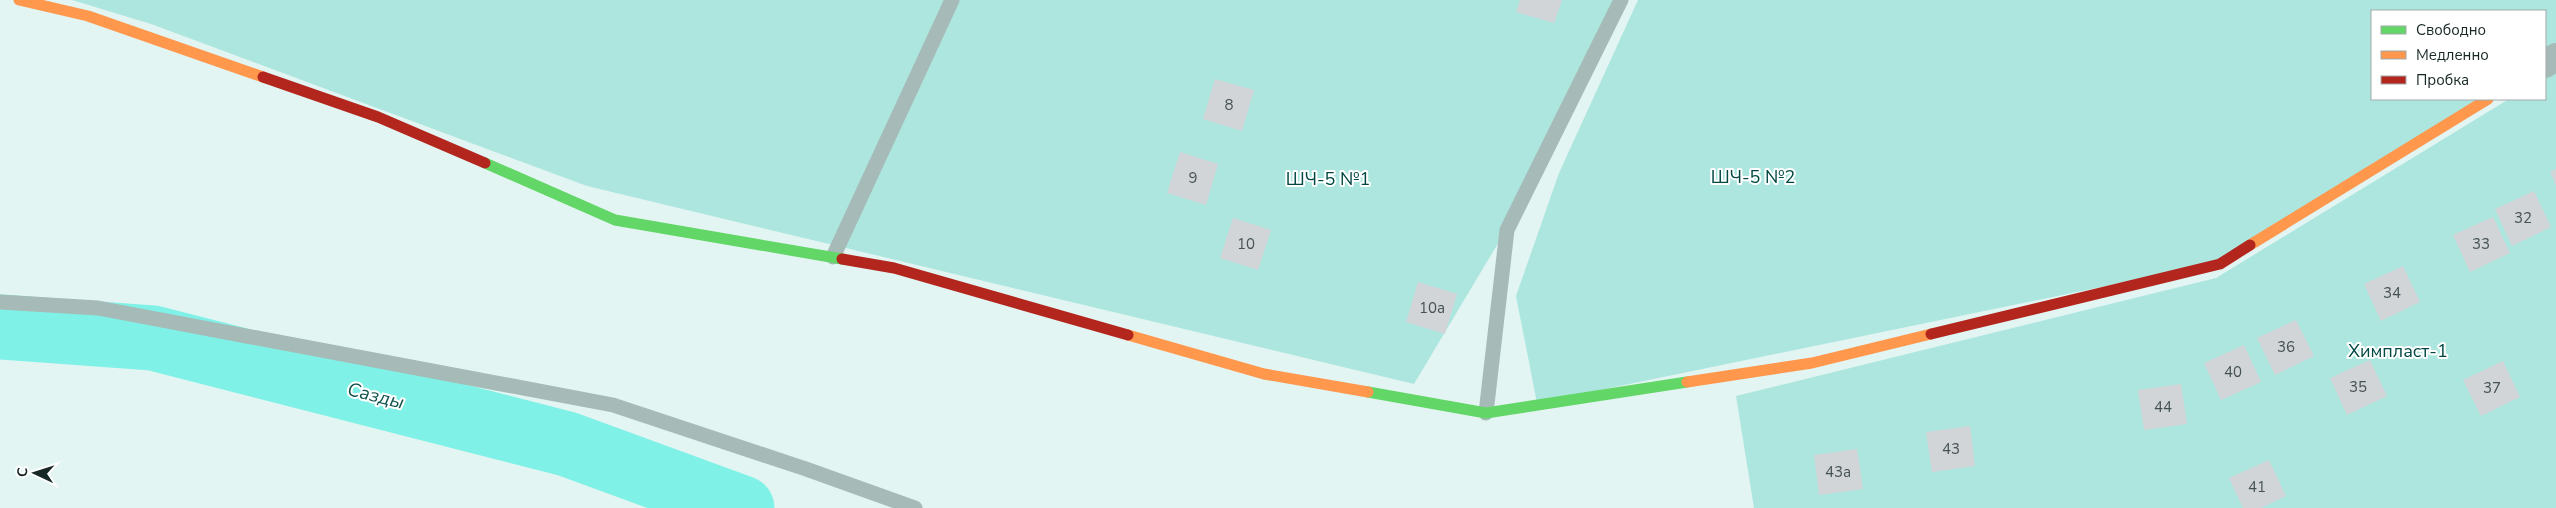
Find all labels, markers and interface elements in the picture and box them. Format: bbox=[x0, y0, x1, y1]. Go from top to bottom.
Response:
legend bbox=[2371, 10, 2546, 100]
text: Свободно bbox=[2416, 20, 2486, 40]
text: Медленно bbox=[2416, 45, 2489, 65]
text: Пробка bbox=[2416, 70, 2469, 90]
house number: 8 bbox=[1224, 95, 1234, 115]
park label: ШЧ-5 №2 bbox=[1711, 165, 1795, 189]
park label: ШЧ-5 №1 bbox=[1286, 167, 1370, 191]
house number: 9 bbox=[1188, 168, 1198, 188]
house number: 32 bbox=[2514, 208, 2532, 228]
house number: 10 bbox=[1237, 234, 1255, 254]
house number: 33 bbox=[2472, 234, 2490, 254]
house number: 34 bbox=[2383, 283, 2401, 303]
house number: 10а bbox=[1419, 298, 1445, 318]
house number: 36 bbox=[2277, 337, 2295, 357]
park label: Химпласт-1 bbox=[2348, 339, 2448, 363]
house number: 40 bbox=[2224, 362, 2242, 382]
water label: Сазды bbox=[345, 376, 407, 416]
house number: 35 bbox=[2349, 377, 2367, 397]
house number: 37 bbox=[2483, 378, 2501, 398]
house number: 44 bbox=[2154, 397, 2172, 417]
house number: 43 bbox=[1942, 439, 1960, 459]
north arrow bbox=[10, 448, 60, 498]
house number: 43а bbox=[1825, 462, 1851, 482]
text: С bbox=[13, 466, 32, 478]
house number: 41 bbox=[2248, 477, 2266, 497]

